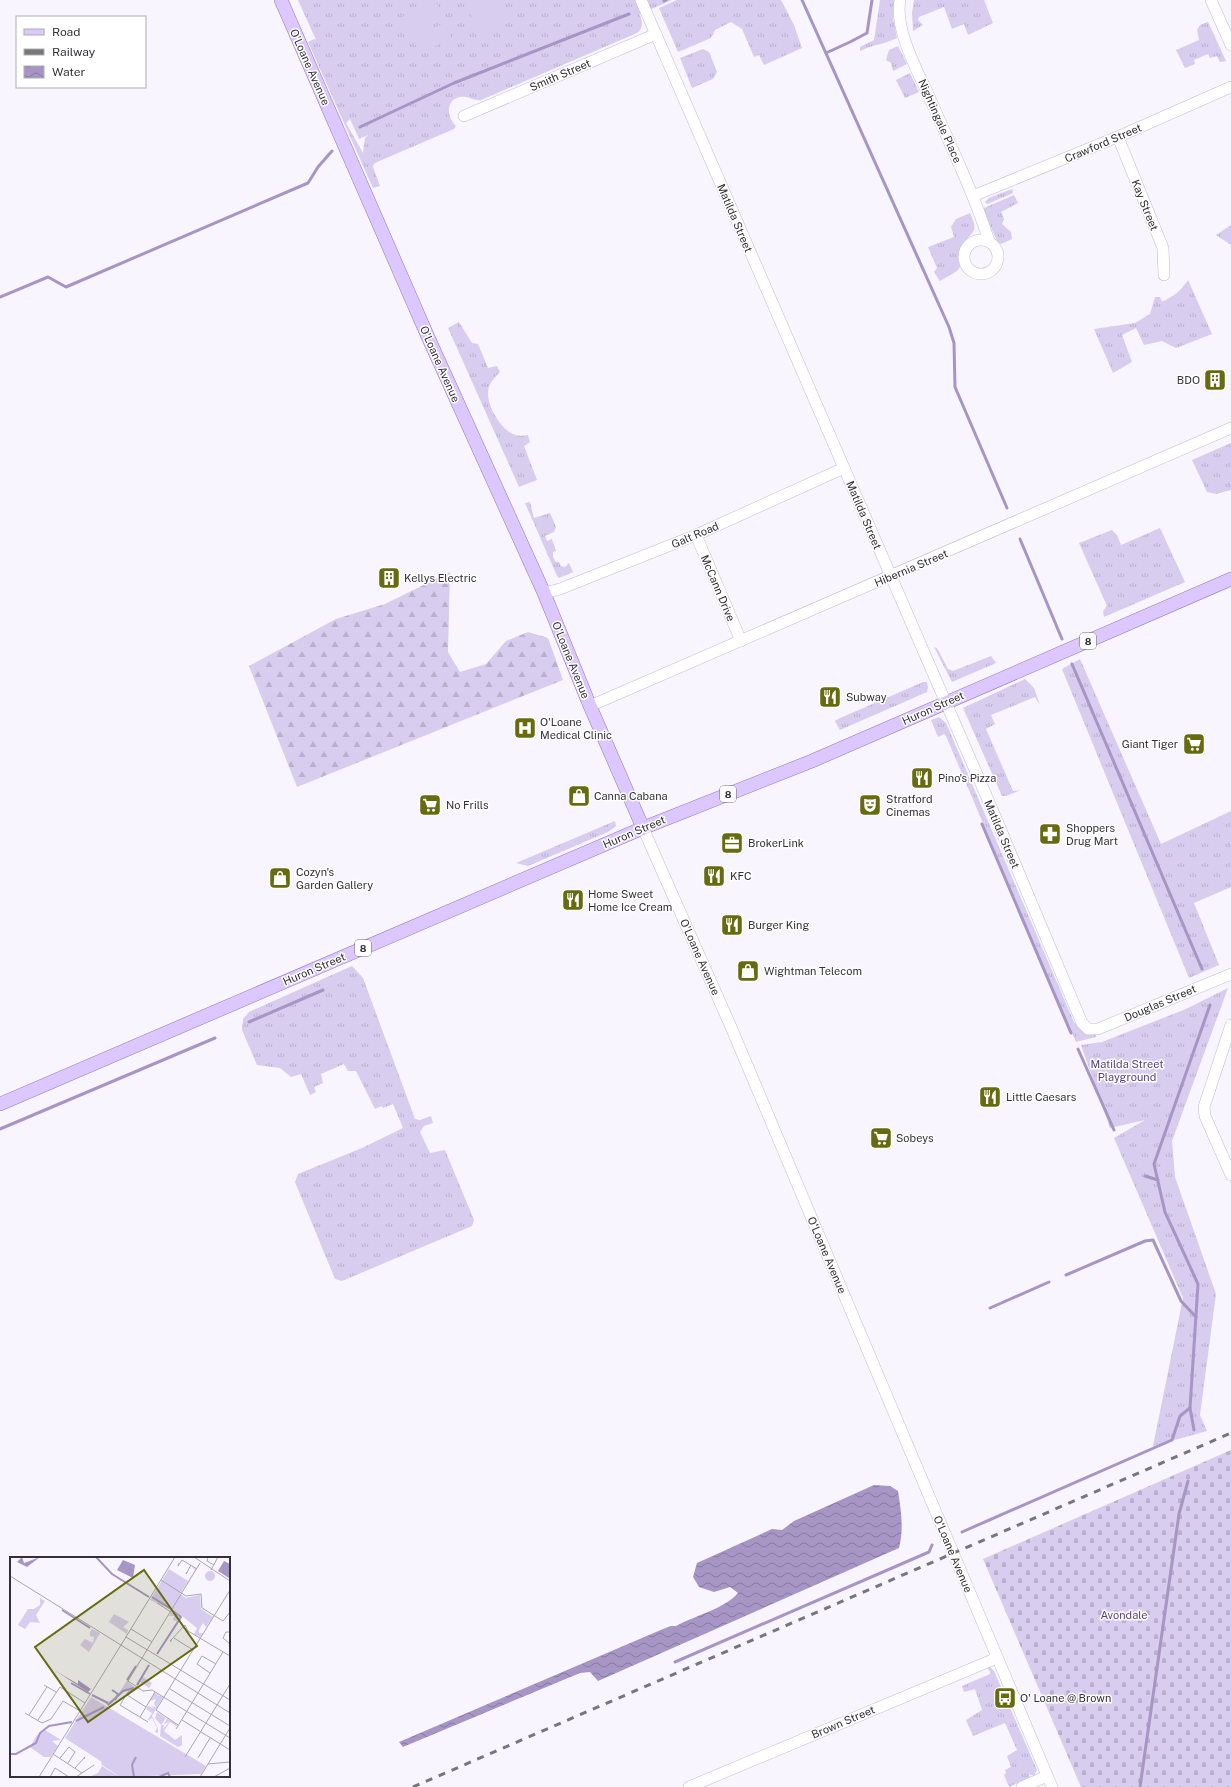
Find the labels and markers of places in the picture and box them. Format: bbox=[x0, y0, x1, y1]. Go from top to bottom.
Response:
building icon: BDO bbox=[1202, 367, 1228, 393]
place label: BDO bbox=[1177, 374, 1200, 386]
building icon: Kellys Electric bbox=[376, 565, 402, 591]
place label: Kellys Electric bbox=[404, 572, 477, 584]
restaurant icon: Subway bbox=[817, 684, 843, 710]
place label: Subway bbox=[846, 691, 887, 703]
hospital icon: O'Loane Medical Clinic bbox=[512, 715, 538, 741]
place label: O'Loane Medical Clinic bbox=[540, 716, 612, 741]
supermarket icon: Giant Tiger bbox=[1181, 731, 1207, 757]
place label: Giant Tiger bbox=[1122, 738, 1178, 750]
restaurant icon: Pino's Pizza bbox=[909, 765, 935, 791]
place label: Pino's Pizza bbox=[938, 772, 996, 784]
shop icon: Canna Cabana bbox=[566, 783, 592, 809]
place label: Canna Cabana bbox=[594, 790, 668, 802]
supermarket icon: No Frills bbox=[417, 792, 443, 818]
theatre icon: Stratford Cinemas bbox=[857, 792, 883, 818]
place label: Stratford Cinemas bbox=[886, 793, 933, 818]
place label: No Frills bbox=[446, 799, 489, 811]
pharmacy icon: Shoppers Drug Mart bbox=[1037, 821, 1063, 847]
place label: Shoppers Drug Mart bbox=[1066, 822, 1118, 847]
office icon: BrokerLink bbox=[719, 830, 745, 856]
place label: BrokerLink bbox=[748, 837, 804, 849]
restaurant icon: KFC bbox=[701, 863, 727, 889]
shop icon: Cozyn's Garden Gallery bbox=[267, 865, 293, 891]
place label: Cozyn's Garden Gallery bbox=[296, 866, 373, 891]
place label: KFC bbox=[730, 870, 752, 882]
restaurant icon: Home Sweet Home Ice Cream bbox=[560, 887, 586, 913]
place label: Home Sweet Home Ice Cream bbox=[588, 888, 672, 913]
restaurant icon: Burger King bbox=[719, 912, 745, 938]
place label: Burger King bbox=[748, 919, 809, 931]
shop icon: Wightman Telecom bbox=[735, 958, 761, 984]
place label: Wightman Telecom bbox=[764, 965, 862, 977]
restaurant icon: Little Caesars bbox=[977, 1084, 1003, 1110]
place label: Little Caesars bbox=[1006, 1091, 1077, 1103]
supermarket icon: Sobeys bbox=[868, 1125, 894, 1151]
place label: Sobeys bbox=[896, 1132, 934, 1144]
bus stop icon: O' Loane @ Brown bbox=[992, 1685, 1018, 1711]
place label: O' Loane @ Brown bbox=[1020, 1692, 1111, 1704]

